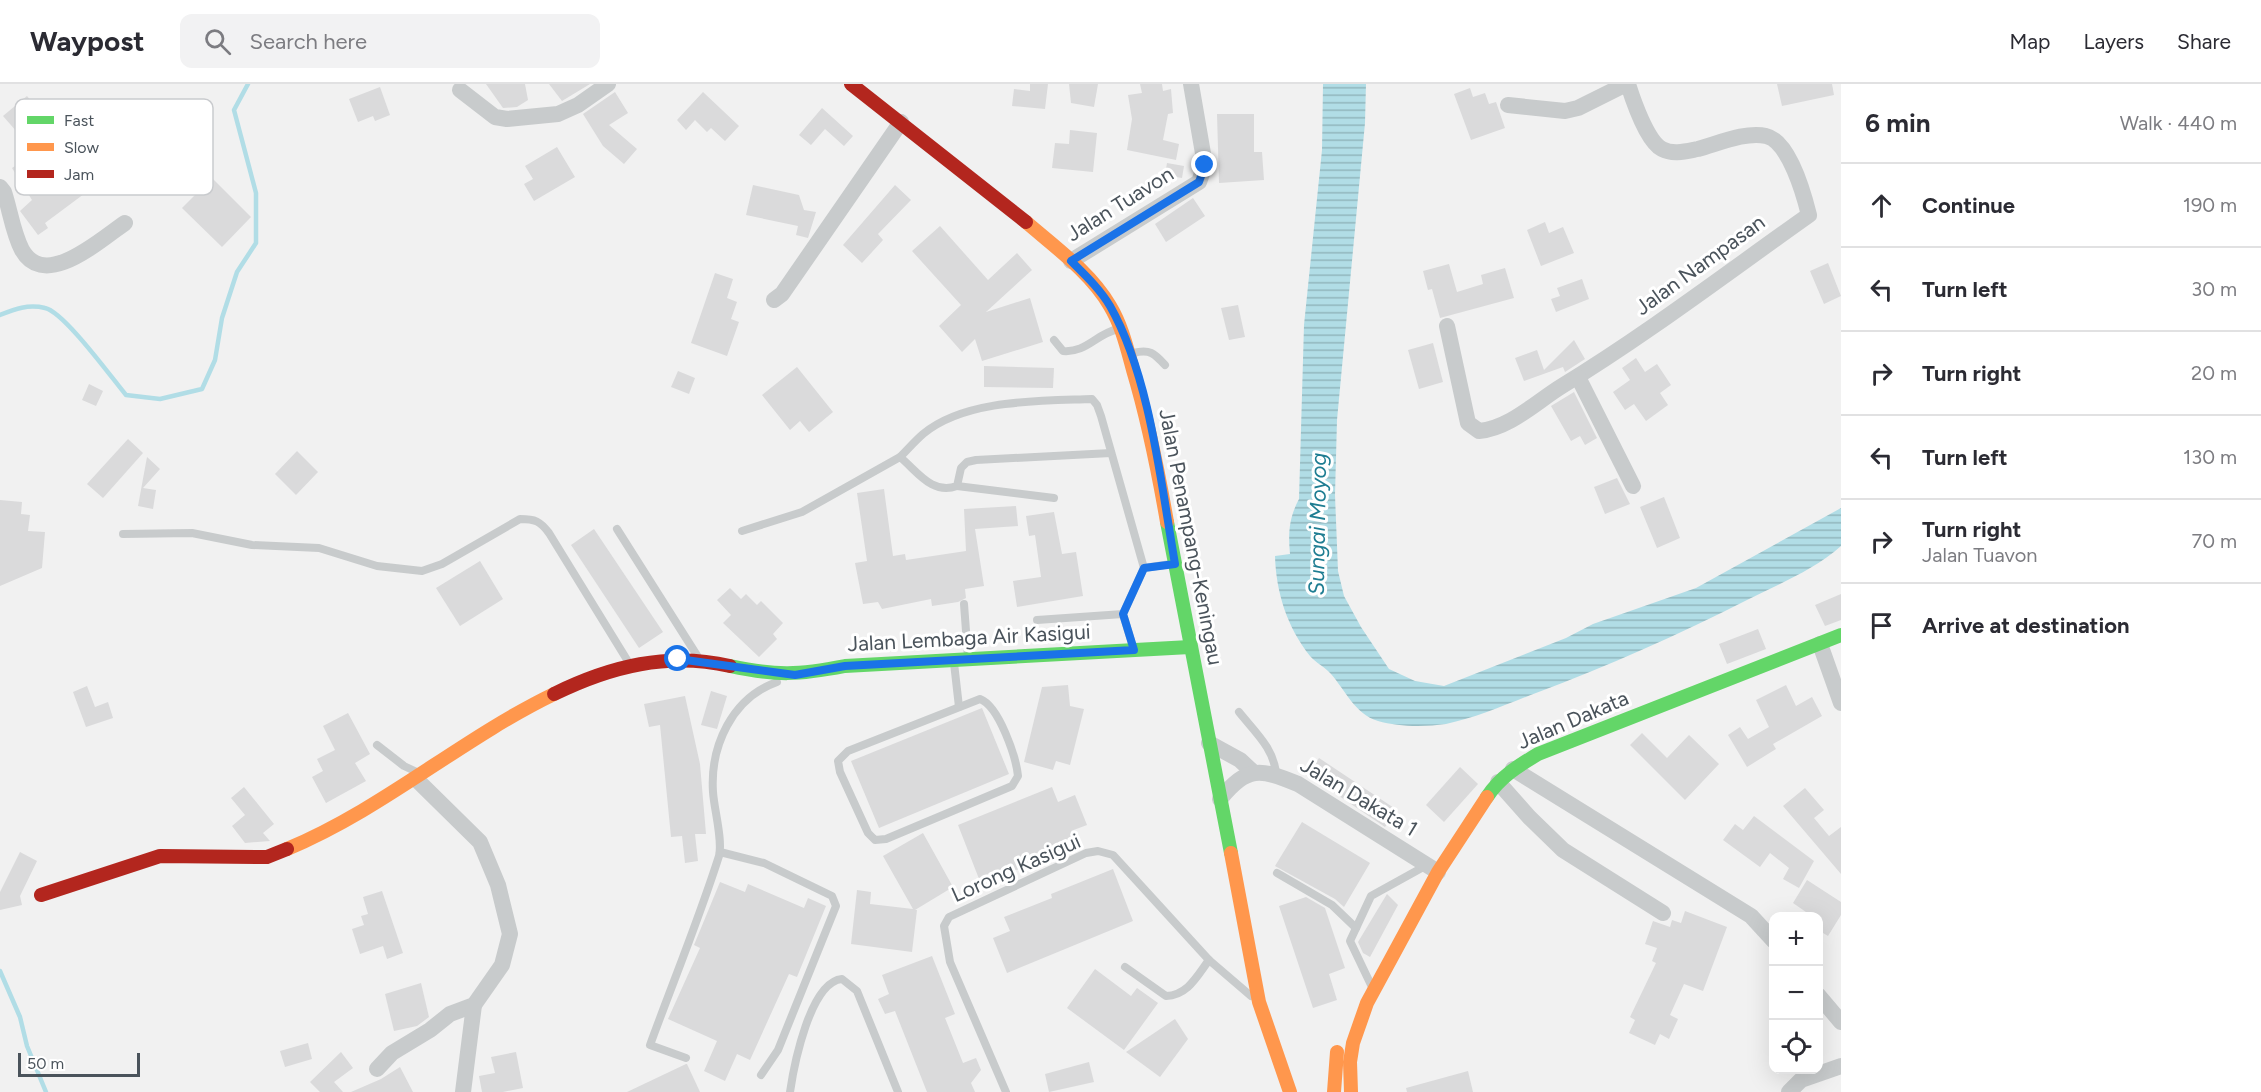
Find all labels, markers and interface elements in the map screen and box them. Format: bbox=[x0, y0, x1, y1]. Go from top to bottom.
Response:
search box bbox=[180, 14, 600, 68]
text: Waypost bbox=[30, 24, 144, 58]
icon: search bbox=[201, 25, 234, 58]
text: Search here bbox=[249, 28, 367, 55]
text: Map bbox=[2010, 29, 2050, 54]
text: Layers bbox=[2083, 29, 2144, 54]
text: Share bbox=[2177, 29, 2231, 54]
legend bbox=[15, 99, 213, 195]
text: 6 min bbox=[1865, 107, 1931, 139]
text: Fast bbox=[64, 111, 94, 130]
text: Walk · 440 m bbox=[2120, 111, 2237, 135]
text: Slow bbox=[64, 138, 99, 157]
route end bbox=[1191, 151, 1217, 177]
street label: Jalan Tuavon bbox=[1062, 161, 1178, 246]
text: Jam bbox=[64, 165, 94, 184]
icon: ahead bbox=[1865, 189, 1898, 222]
text: Continue bbox=[1922, 192, 2015, 219]
text: 190 m bbox=[2183, 193, 2237, 217]
street label: Jalan Nampasan bbox=[1630, 209, 1769, 320]
icon: left bbox=[1865, 273, 1898, 306]
text: Turn left bbox=[1922, 276, 2008, 303]
text: 30 m bbox=[2191, 277, 2237, 301]
icon: right bbox=[1865, 357, 1898, 390]
text: Turn right bbox=[1922, 360, 2021, 387]
text: 20 m bbox=[2191, 361, 2237, 385]
street label: Jalan Penampang-Keningau bbox=[1154, 407, 1229, 667]
icon: left bbox=[1865, 441, 1898, 474]
text: Turn left bbox=[1922, 444, 2008, 471]
text: 130 m bbox=[2183, 445, 2237, 469]
water label: Sungai Moyog bbox=[1303, 452, 1332, 595]
text: Turn right bbox=[1922, 516, 2021, 543]
icon: right bbox=[1865, 525, 1898, 558]
text: 70 m bbox=[2191, 529, 2237, 553]
text: Jalan Tuavon bbox=[1922, 543, 2037, 567]
icon: arrive bbox=[1865, 609, 1898, 642]
text: Arrive at destination bbox=[1922, 612, 2130, 639]
street label: Jalan Lembaga Air Kasigui bbox=[847, 619, 1091, 656]
route start bbox=[664, 645, 690, 671]
street label: Jalan Dakata bbox=[1514, 685, 1632, 754]
street label: Jalan Dakata 1 bbox=[1296, 752, 1422, 841]
street label: Lorong Kasigui bbox=[947, 828, 1084, 907]
map controls bbox=[1769, 912, 1823, 1074]
button: + bbox=[1769, 912, 1823, 966]
button: − bbox=[1769, 966, 1823, 1020]
button: locate bbox=[1769, 1020, 1823, 1074]
scale bar bbox=[18, 1050, 140, 1078]
text: 50 m bbox=[27, 1054, 64, 1073]

